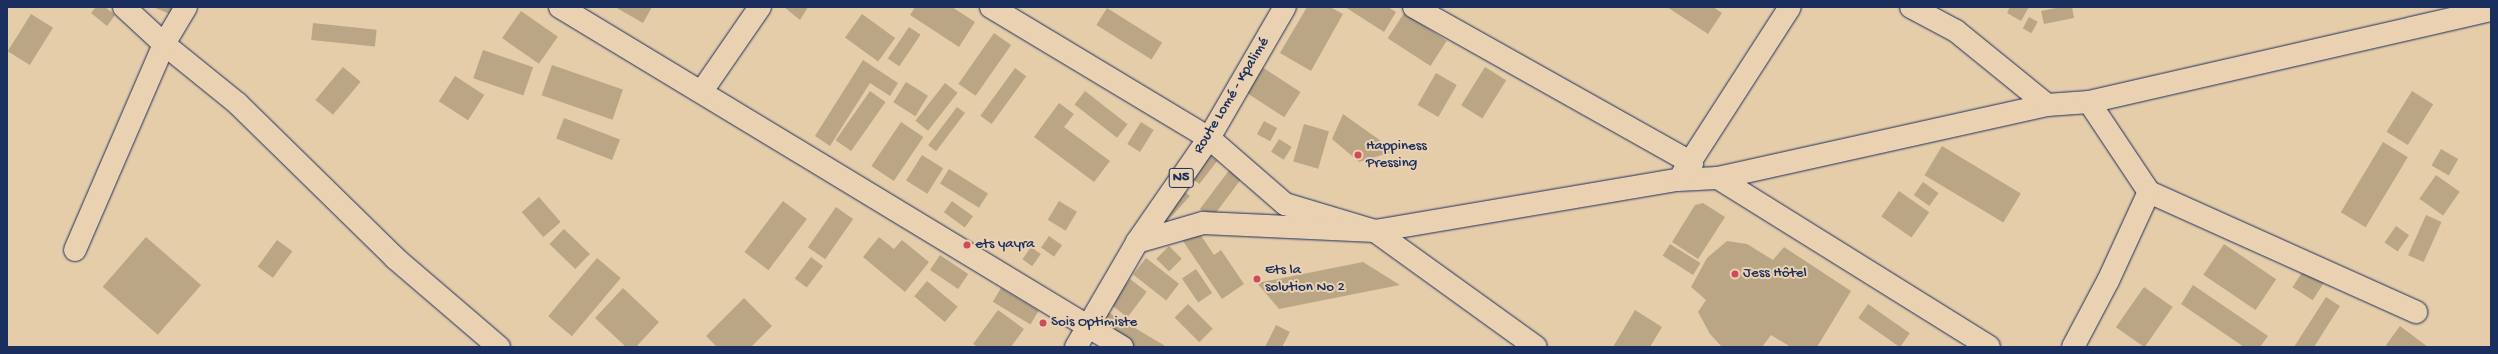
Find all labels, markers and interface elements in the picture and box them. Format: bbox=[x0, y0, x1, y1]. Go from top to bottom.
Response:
street label: Route Lomé - Kpalimé bbox=[1190, 35, 1274, 157]
place label: Happiness Pressing bbox=[1366, 137, 1427, 172]
marker: Happiness Pressing bbox=[1353, 150, 1363, 160]
road number: N5 bbox=[1168, 166, 1194, 190]
place label: ets yayra bbox=[975, 236, 1035, 254]
marker: ets yayra bbox=[962, 240, 972, 250]
place label: Ets la solution No 2 bbox=[1265, 261, 1345, 296]
place label: Jess Hôtel bbox=[1743, 265, 1807, 283]
marker: Jess Hôtel bbox=[1730, 269, 1740, 279]
marker: Ets la solution No 2 bbox=[1252, 274, 1262, 284]
place label: Sois Optimiste bbox=[1051, 314, 1137, 332]
marker: Sois Optimiste bbox=[1038, 318, 1048, 328]

